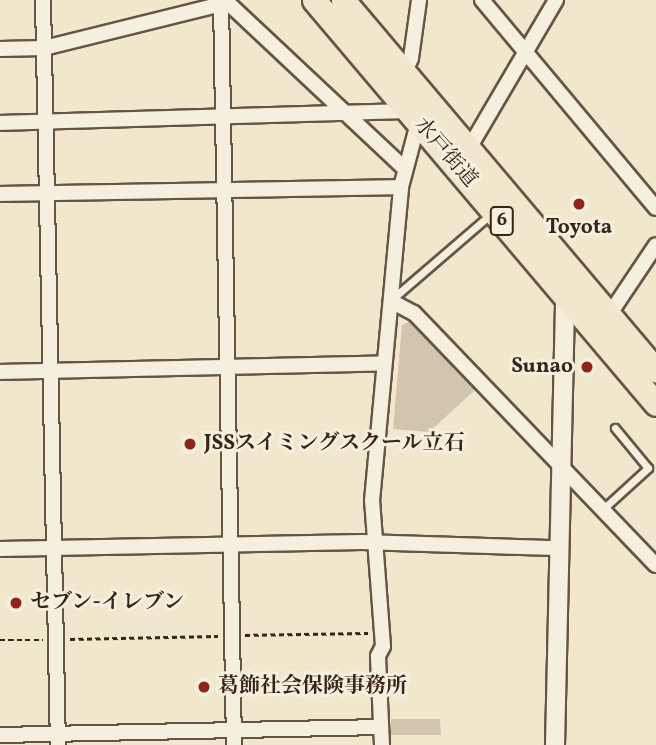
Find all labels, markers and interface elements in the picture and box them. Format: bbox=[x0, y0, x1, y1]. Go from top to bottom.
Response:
street label: 水戸街道 bbox=[408, 113, 482, 193]
marker: Toyota bbox=[571, 196, 587, 212]
road number: 6 bbox=[490, 206, 514, 236]
place label: Toyota bbox=[546, 215, 612, 241]
place label: Sunao bbox=[511, 354, 573, 380]
marker: Sunao bbox=[579, 359, 595, 375]
place label: JSSスイミングスクール立石 bbox=[204, 431, 466, 457]
marker: JSSスイミングスクール立石 bbox=[182, 436, 198, 452]
place label: セブン-イレブン bbox=[30, 590, 186, 616]
marker: セブン-イレブン bbox=[8, 595, 24, 611]
place label: 葛飾社会保険事務所 bbox=[218, 674, 407, 700]
marker: 葛飾社会保険事務所 bbox=[196, 679, 212, 695]

